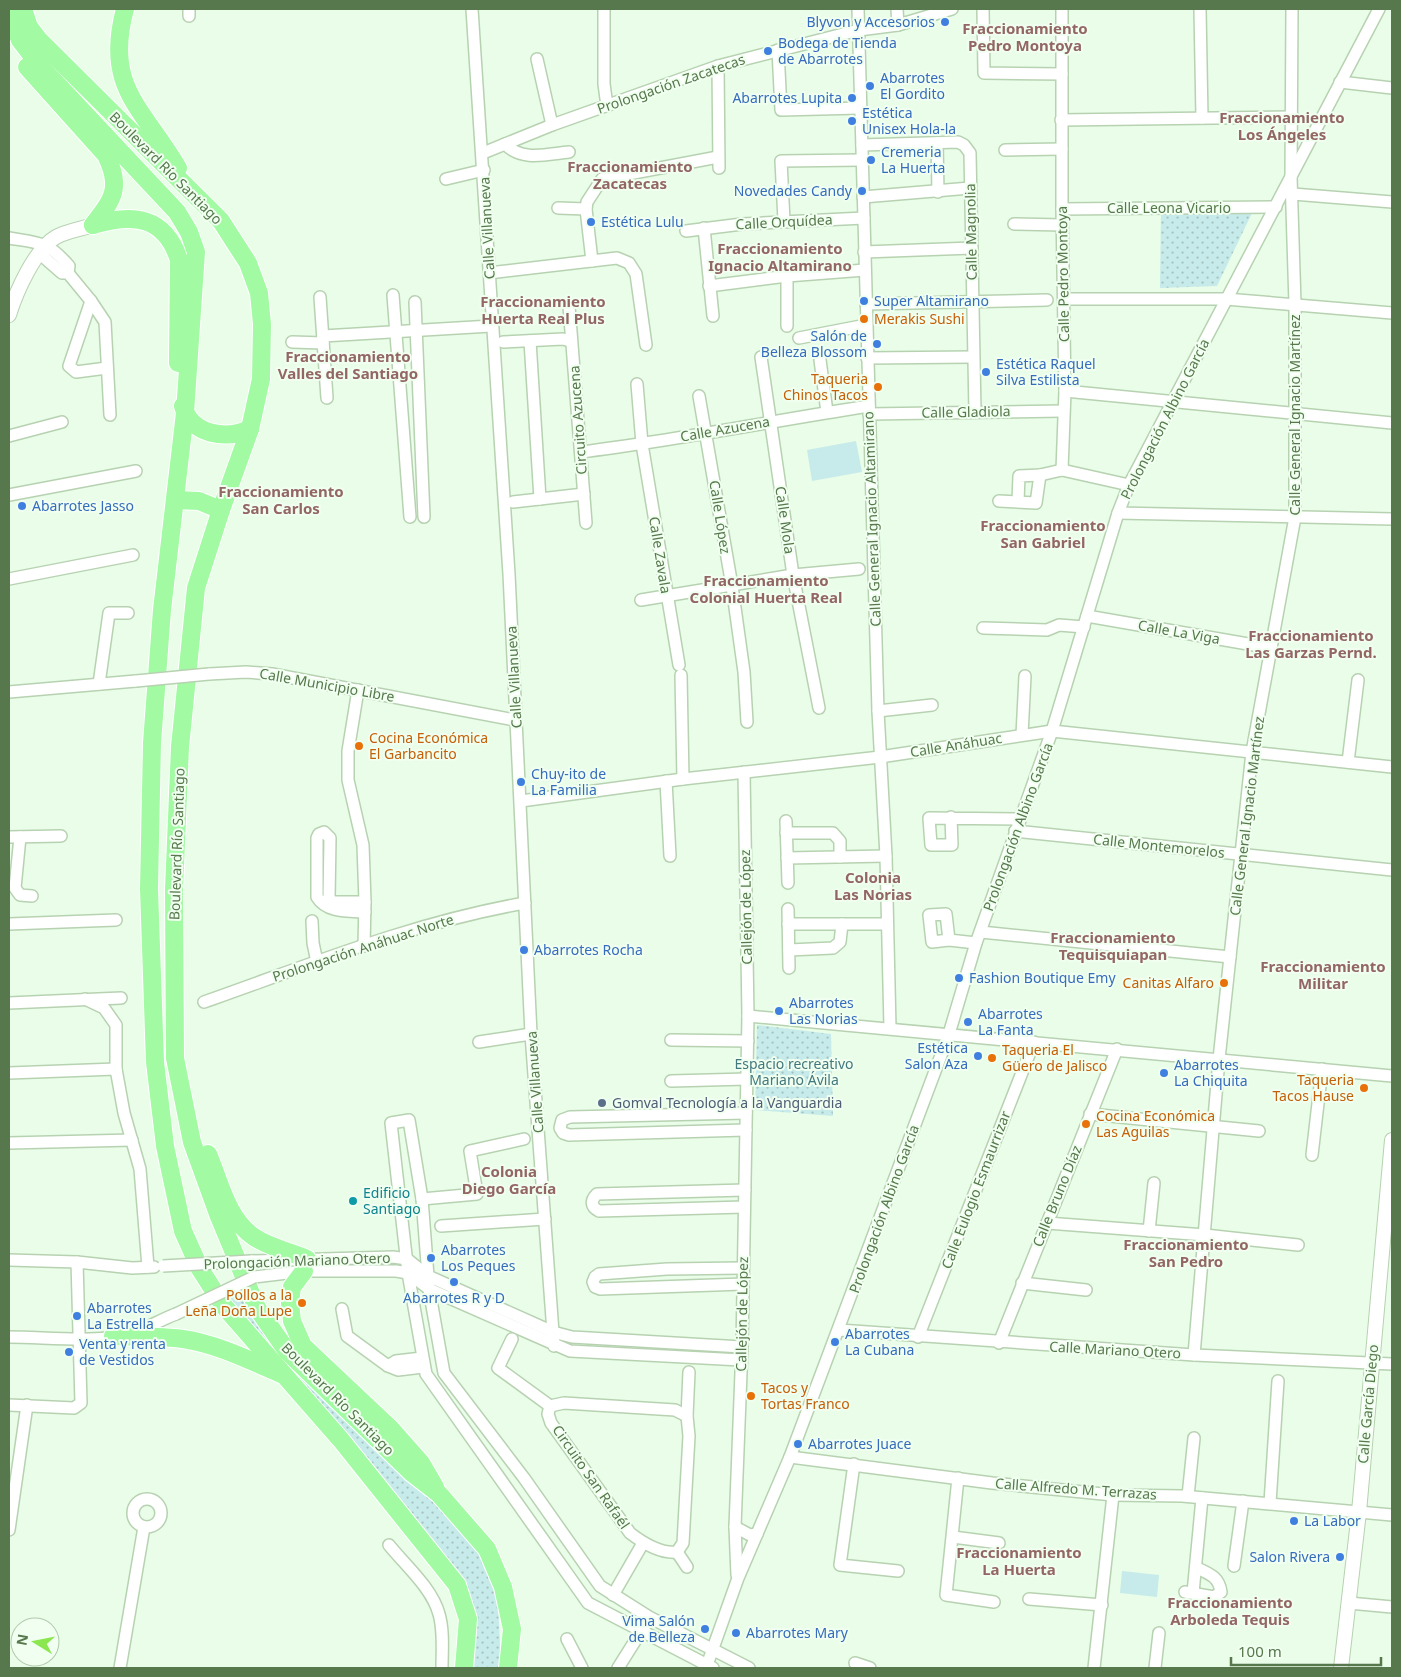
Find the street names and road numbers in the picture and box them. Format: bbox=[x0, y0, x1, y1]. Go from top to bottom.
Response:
street label: Prolongación Zacatecas bbox=[594, 49, 748, 118]
street label: Boulevard Río Santiago bbox=[106, 107, 227, 228]
street label: Calle Villanueva bbox=[474, 176, 499, 280]
street label: Calle Magnolia bbox=[960, 183, 981, 281]
street label: Calle Leona Vicario bbox=[1107, 198, 1231, 217]
street label: Calle Pedro Montoya bbox=[1052, 206, 1073, 342]
street label: Calle Orquídea bbox=[735, 209, 833, 234]
street label: Calle General Ignacio Martínez bbox=[1285, 314, 1304, 516]
street label: Prolongación Albino García bbox=[1116, 335, 1213, 502]
street label: Circuito Azucena bbox=[564, 365, 591, 475]
street label: Calle Gladiola bbox=[921, 401, 1011, 422]
street label: Calle Azucena bbox=[679, 411, 771, 446]
street label: Calle General Ignacio Altamirano bbox=[858, 411, 885, 627]
street label: Calle López bbox=[705, 479, 736, 555]
street label: Calle Mola bbox=[771, 485, 800, 555]
street label: Calle Zavala bbox=[645, 515, 676, 595]
street label: Calle La Viga bbox=[1137, 615, 1221, 648]
street label: Calle Villanueva bbox=[501, 625, 526, 729]
street label: Calle Municipio Libre bbox=[258, 663, 396, 706]
street label: Calle General Ignacio Martínez bbox=[1225, 715, 1268, 917]
street label: Calle Anáhuac bbox=[909, 728, 1004, 761]
street label: Prolongación Albino García bbox=[978, 740, 1057, 914]
street label: Boulevard Río Santiago bbox=[164, 768, 189, 920]
street label: Calle Montemorelos bbox=[1092, 829, 1226, 862]
street label: Callejón de López bbox=[735, 849, 756, 965]
street label: Prolongación Anáhuac Norte bbox=[270, 909, 456, 986]
street label: Calle Villanueva bbox=[521, 1030, 548, 1134]
street label: Calle Eulogio Esmaurrizar bbox=[937, 1108, 1015, 1272]
street label: Prolongación Albino García bbox=[844, 1122, 923, 1296]
street label: Calle Bruno Díaz bbox=[1027, 1142, 1086, 1249]
street label: Prolongación Mariano Otero bbox=[203, 1248, 391, 1273]
street label: Callejón de López bbox=[731, 1256, 752, 1372]
street label: Calle Mariano Otero bbox=[1049, 1337, 1181, 1362]
street label: Boulevard Río Santiago bbox=[278, 1338, 399, 1459]
street label: Calle García Diego bbox=[1353, 1344, 1382, 1464]
street label: Circuito San Rafaél bbox=[548, 1421, 634, 1532]
street label: Calle Alfredo M. Terrazas bbox=[995, 1473, 1158, 1504]

